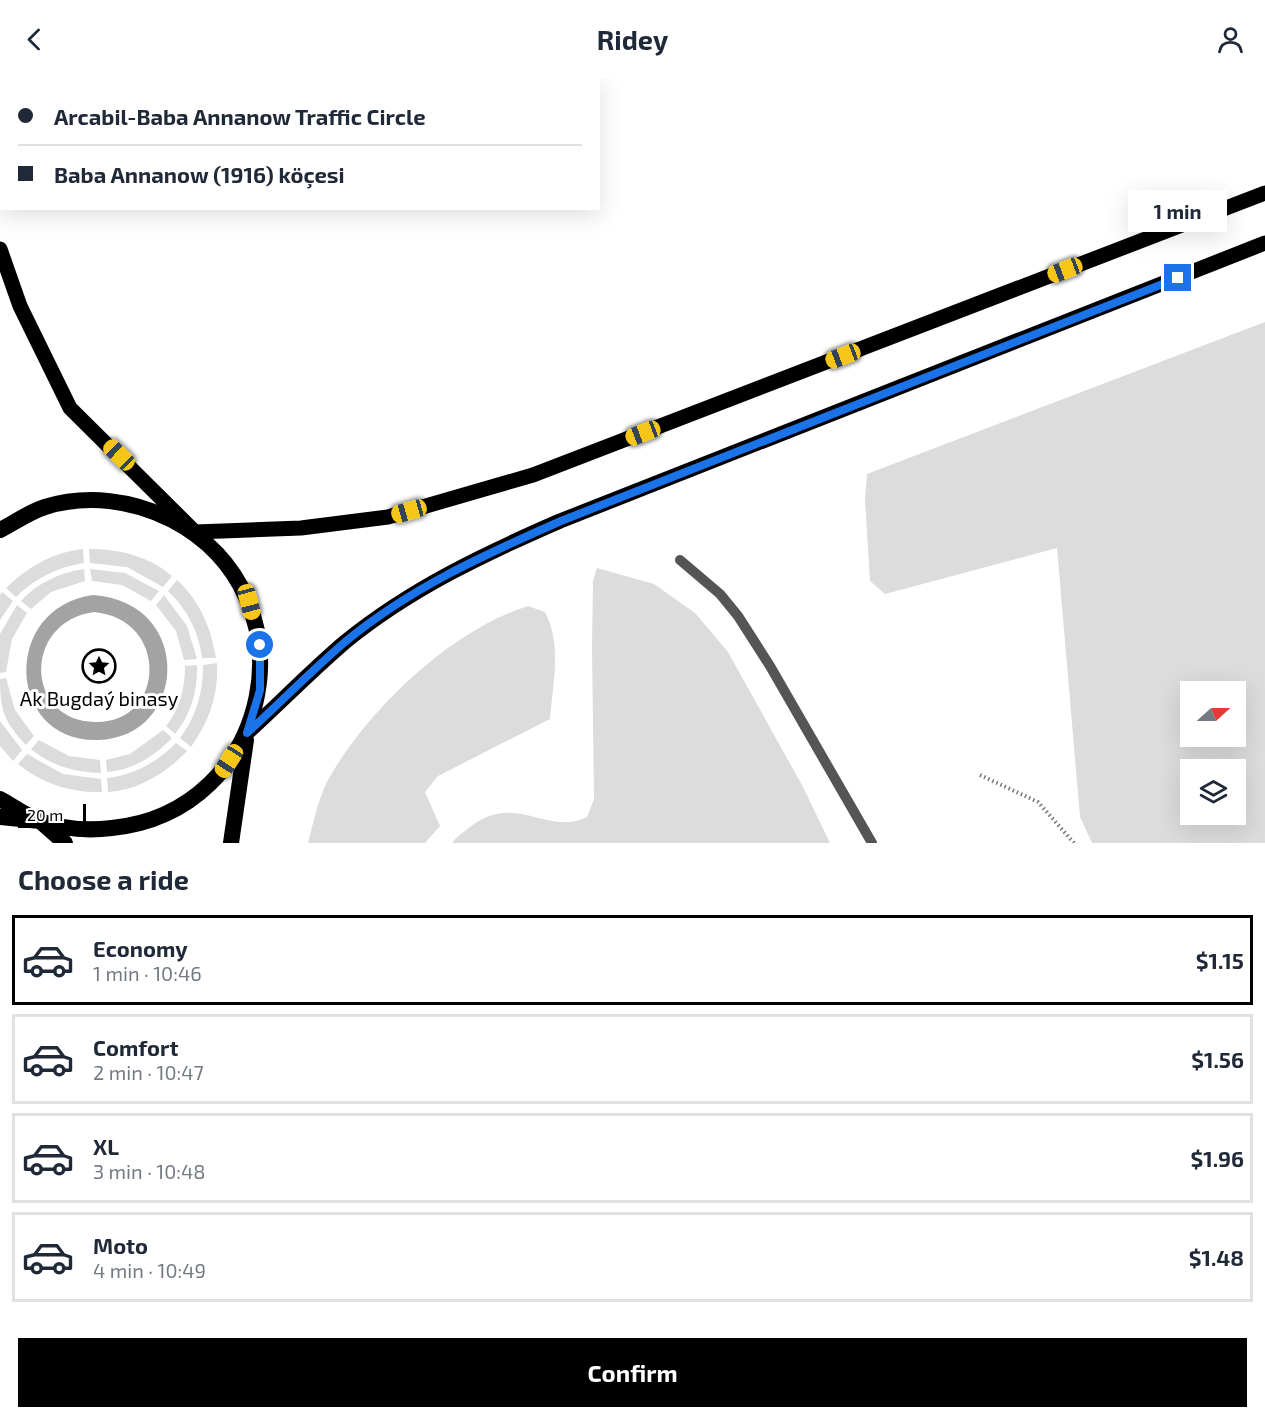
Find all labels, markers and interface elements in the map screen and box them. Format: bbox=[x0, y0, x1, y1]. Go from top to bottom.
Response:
icon: back bbox=[18, 23, 51, 56]
text: Ridey bbox=[597, 23, 668, 55]
icon: person bbox=[1214, 23, 1247, 56]
text: Arcabil-Baba Annanow Traffic Circle bbox=[54, 103, 426, 129]
text: Baba Annanow (1916) köçesi bbox=[54, 161, 345, 187]
callout: 1 min bbox=[1128, 191, 1228, 233]
text: 1 min bbox=[1153, 199, 1202, 223]
car bbox=[1045, 255, 1085, 285]
route end bbox=[1164, 264, 1191, 291]
car bbox=[823, 341, 863, 371]
car bbox=[623, 418, 663, 448]
car bbox=[100, 436, 138, 474]
car bbox=[389, 497, 429, 525]
car bbox=[236, 582, 262, 622]
route start bbox=[246, 631, 273, 658]
place icon: Ak Bugdaý binasy bbox=[81, 648, 117, 684]
north arrow bbox=[1180, 681, 1246, 747]
map controls bbox=[1180, 681, 1246, 825]
place label: Ak Bugdaý binasy bbox=[20, 686, 179, 710]
car bbox=[212, 741, 246, 781]
button: layers bbox=[1180, 759, 1246, 825]
scale bar bbox=[18, 801, 86, 828]
text: 20 m bbox=[27, 805, 63, 824]
text: Choose a ride bbox=[18, 863, 189, 895]
icon: car bbox=[21, 933, 75, 987]
text: Economy bbox=[93, 935, 188, 961]
text: $1.15 bbox=[1196, 947, 1244, 973]
text: 1 min · 10:46 bbox=[93, 961, 202, 985]
icon: car bbox=[21, 1032, 75, 1086]
text: Comfort bbox=[93, 1034, 178, 1060]
text: $1.56 bbox=[1191, 1046, 1244, 1072]
text: 2 min · 10:47 bbox=[93, 1060, 204, 1084]
icon: car bbox=[21, 1131, 75, 1185]
text: XL bbox=[93, 1133, 119, 1159]
text: $1.96 bbox=[1190, 1145, 1244, 1171]
text: 3 min · 10:48 bbox=[93, 1159, 206, 1183]
icon: car bbox=[21, 1230, 75, 1284]
text: Moto bbox=[93, 1232, 148, 1258]
text: $1.48 bbox=[1189, 1244, 1244, 1270]
text: 4 min · 10:49 bbox=[93, 1258, 206, 1282]
button: Confirm bbox=[18, 1338, 1247, 1407]

